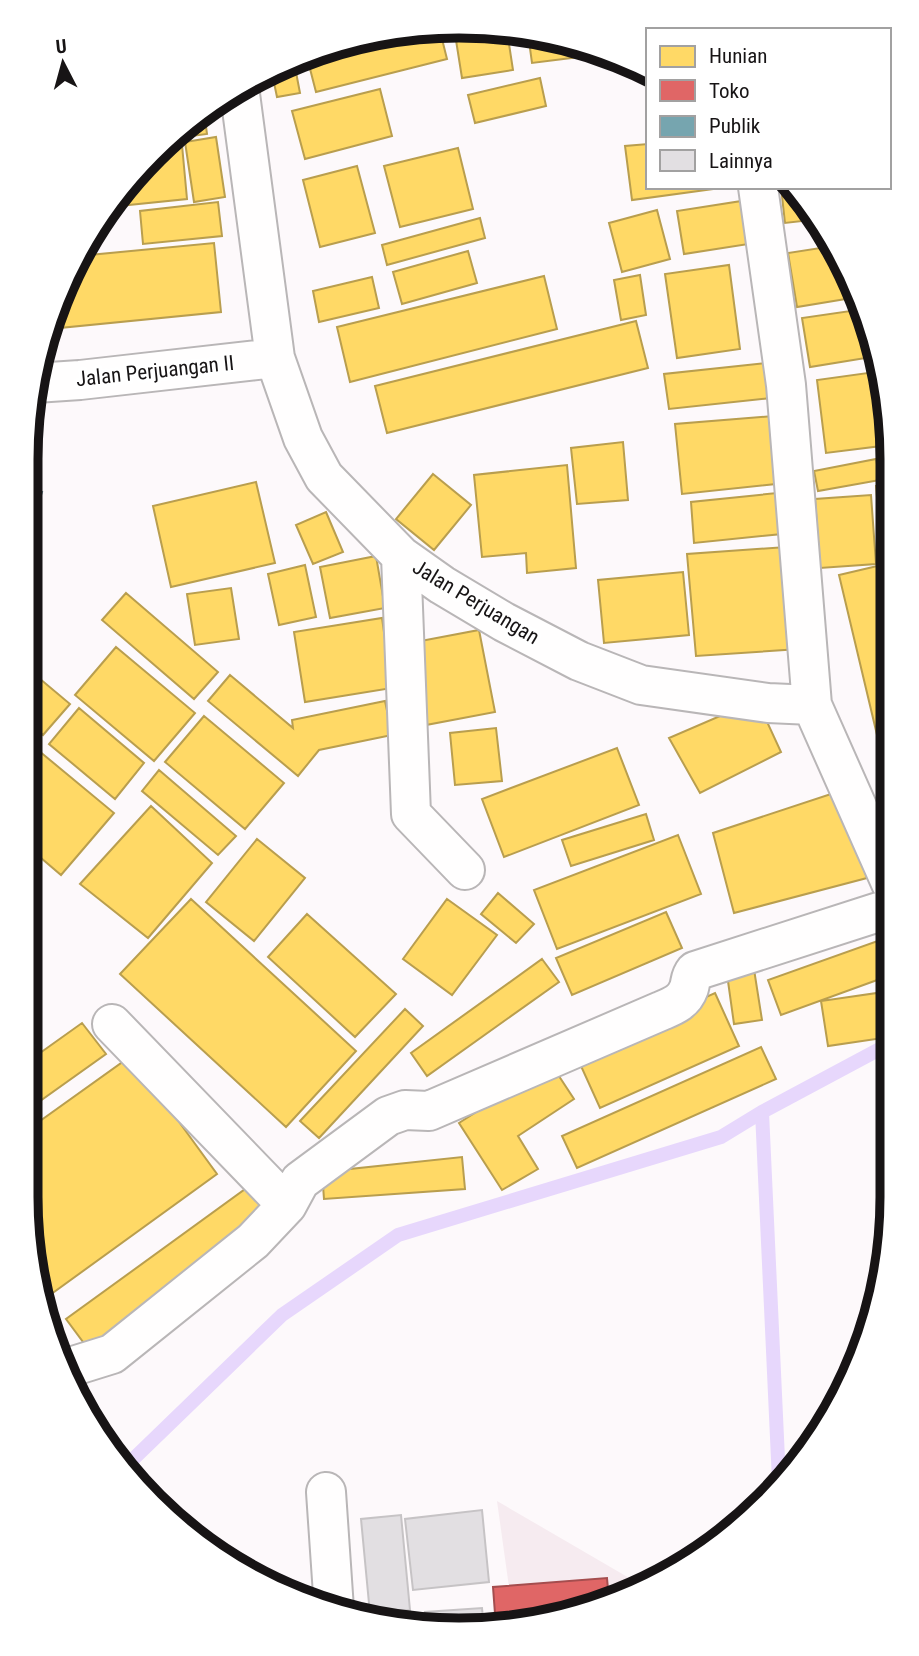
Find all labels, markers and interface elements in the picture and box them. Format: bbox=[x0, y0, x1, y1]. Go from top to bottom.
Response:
north arrow bbox=[28, 28, 98, 98]
legend bbox=[646, 28, 891, 189]
text: U bbox=[55, 35, 68, 59]
text: Hunian bbox=[709, 44, 767, 68]
text: Toko bbox=[709, 79, 749, 103]
text: Publik bbox=[709, 114, 761, 138]
text: Lainnya bbox=[709, 149, 773, 173]
street label: Jalan Perjuangan II bbox=[75, 351, 235, 391]
street label: Jalan Perjuangan bbox=[408, 555, 544, 649]

